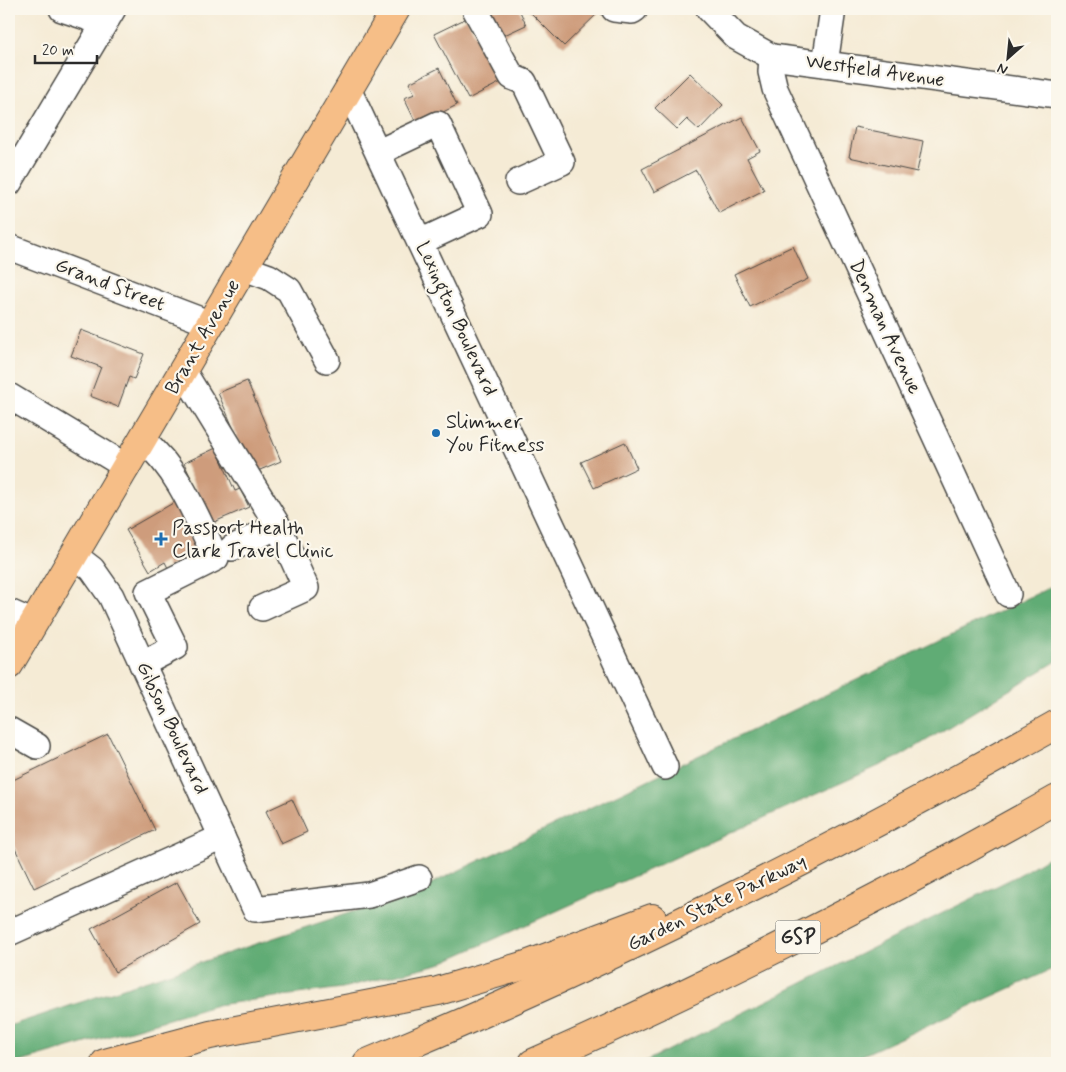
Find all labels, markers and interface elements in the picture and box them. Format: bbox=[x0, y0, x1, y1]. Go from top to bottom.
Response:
scale bar bbox=[35, 32, 98, 64]
north arrow bbox=[984, 32, 1034, 82]
text: 20 m bbox=[42, 41, 74, 61]
street label: Westfield Avenue bbox=[804, 48, 946, 94]
text: N bbox=[994, 59, 1011, 79]
street label: Lexington Boulevard bbox=[407, 238, 504, 401]
street label: Grand Street bbox=[51, 252, 169, 318]
street label: Denman Avenue bbox=[842, 255, 928, 399]
street label: Brant Avenue bbox=[159, 274, 247, 400]
place label: Slimmer You Fitness bbox=[446, 409, 545, 459]
marker: Slimmer You Fitness bbox=[430, 427, 442, 439]
place label: Passport Health Clark Travel Clinic bbox=[172, 515, 334, 565]
marker: Passport Health Clark Travel Clinic bbox=[154, 532, 168, 546]
street label: Gibson Boulevard bbox=[129, 657, 215, 799]
street label: Garden State Parkway bbox=[623, 848, 811, 958]
road number: GSP bbox=[776, 920, 820, 954]

